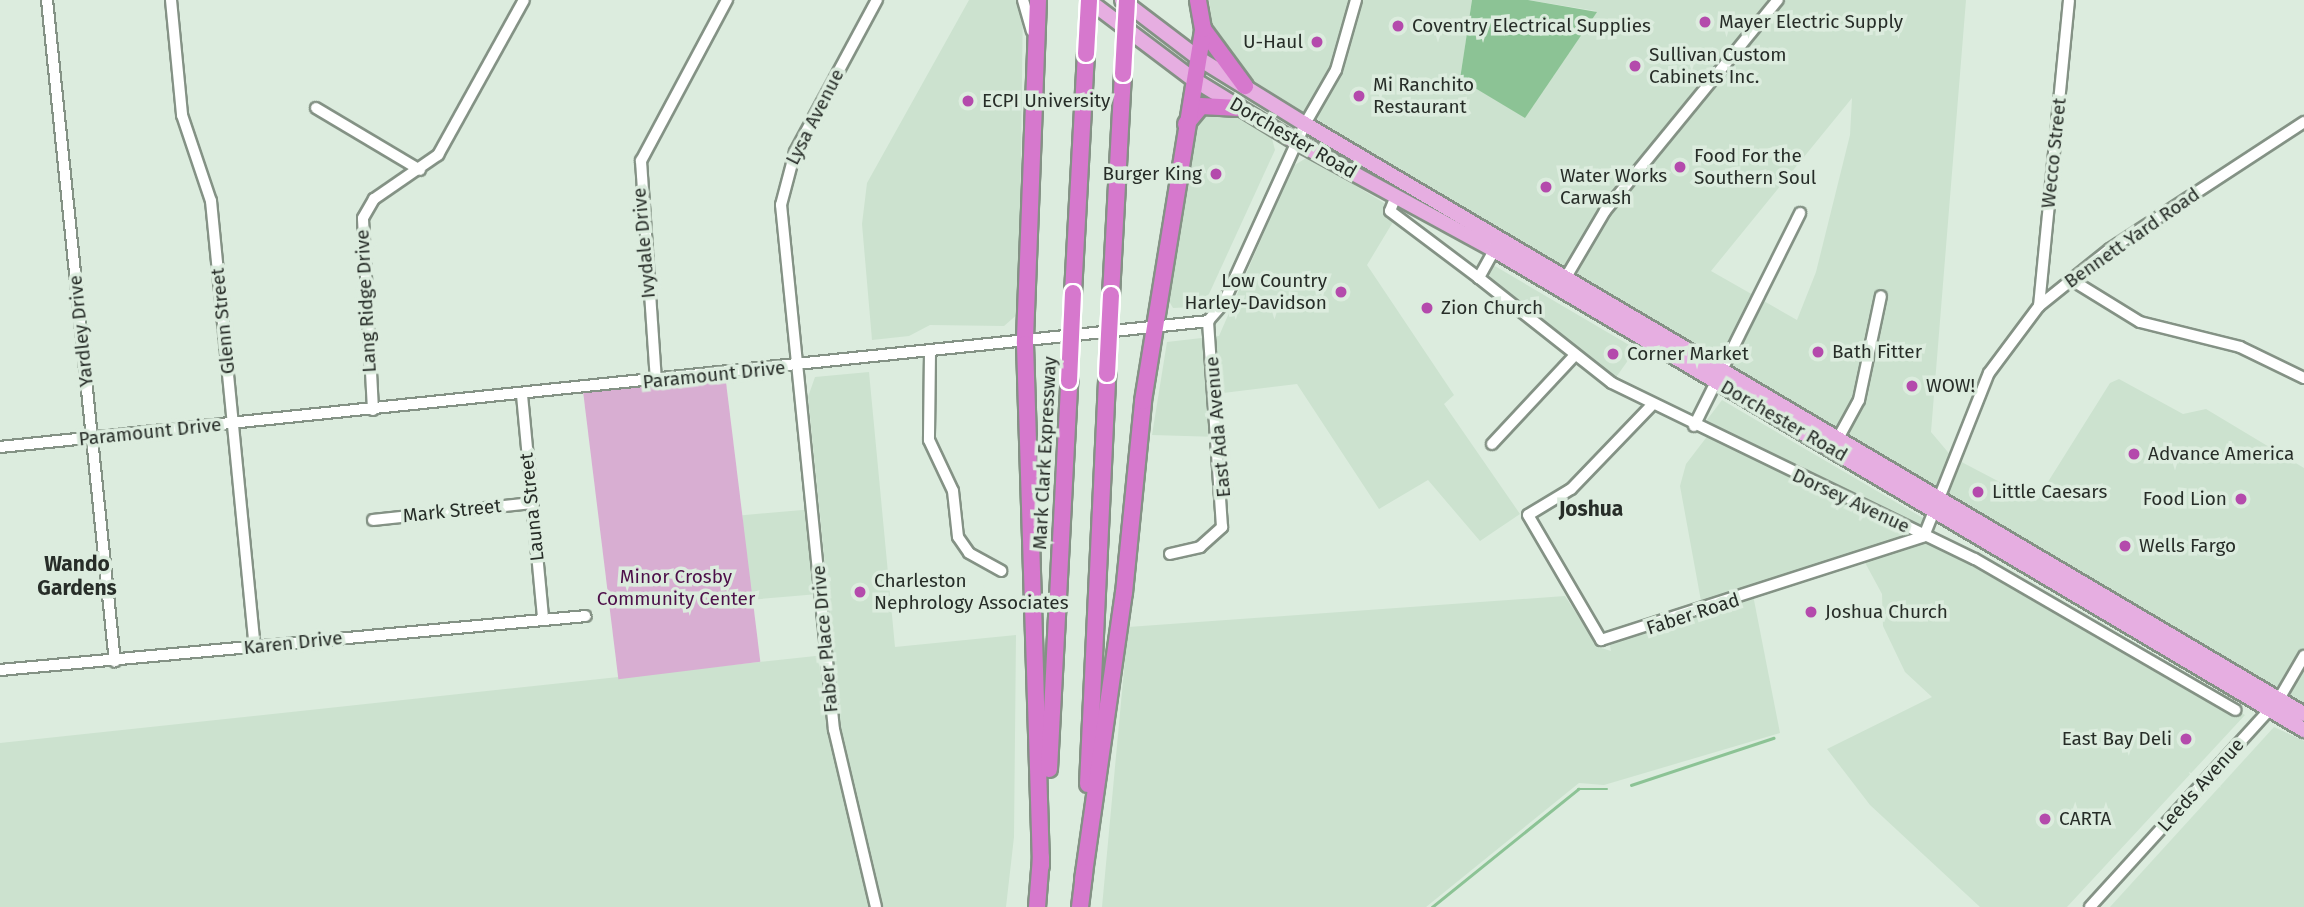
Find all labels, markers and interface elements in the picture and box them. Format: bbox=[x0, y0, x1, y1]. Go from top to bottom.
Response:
place label: Mayer Electric Supply bbox=[1719, 11, 1903, 33]
marker: Mayer Electric Supply bbox=[1697, 14, 1713, 30]
place label: Coventry Electrical Supplies bbox=[1412, 15, 1651, 37]
marker: Coventry Electrical Supplies bbox=[1390, 18, 1406, 34]
place label: U-Haul bbox=[1243, 31, 1303, 53]
marker: U-Haul bbox=[1309, 34, 1325, 50]
place label: Sullivan Custom Cabinets Inc. bbox=[1649, 44, 1787, 88]
marker: Sullivan Custom Cabinets Inc. bbox=[1627, 58, 1643, 74]
street label: Lysa Avenue bbox=[781, 65, 849, 169]
place label: Mi Ranchito Restaurant bbox=[1373, 74, 1474, 118]
marker: Mi Ranchito Restaurant bbox=[1351, 88, 1367, 104]
place label: ECPI University bbox=[982, 90, 1110, 112]
street label: Dorchester Road bbox=[1226, 92, 1360, 184]
marker: ECPI University bbox=[960, 93, 976, 109]
street label: Wecco Street bbox=[2037, 97, 2071, 209]
place label: Food For the Southern Soul bbox=[1694, 145, 1816, 189]
marker: Food For the Southern Soul bbox=[1672, 159, 1688, 175]
place label: Burger King bbox=[1102, 163, 1202, 185]
place label: Water Works Carwash bbox=[1560, 165, 1667, 209]
marker: Burger King bbox=[1208, 166, 1224, 182]
marker: Water Works Carwash bbox=[1538, 179, 1554, 195]
street label: Bennett Yard Road bbox=[2060, 183, 2204, 293]
street label: Ivydale Drive bbox=[628, 187, 660, 299]
street label: Lang Ridge Drive bbox=[351, 229, 381, 373]
street label: Glenn Street bbox=[206, 267, 240, 375]
place label: Low Country Harley-Davidson bbox=[1185, 270, 1327, 314]
street label: Yardley Drive bbox=[64, 274, 98, 388]
marker: Low Country Harley-Davidson bbox=[1333, 284, 1349, 300]
place label: Zion Church bbox=[1441, 297, 1543, 319]
marker: Zion Church bbox=[1419, 300, 1435, 316]
place label: Bath Fitter bbox=[1832, 341, 1922, 363]
place label: Corner Market bbox=[1627, 343, 1749, 365]
marker: Bath Fitter bbox=[1810, 344, 1826, 360]
marker: Corner Market bbox=[1605, 346, 1621, 362]
street label: Paramount Drive bbox=[642, 356, 786, 394]
street label: Mark Clark Expressway bbox=[1029, 356, 1061, 550]
street label: East Ada Avenue bbox=[1200, 356, 1236, 498]
street label: Dorchester Road bbox=[1717, 375, 1851, 467]
place label: WOW! bbox=[1926, 375, 1975, 397]
marker: WOW! bbox=[1904, 378, 1920, 394]
street label: Paramount Drive bbox=[78, 413, 222, 451]
place label: Advance America bbox=[2148, 443, 2294, 465]
marker: Advance America bbox=[2126, 446, 2142, 462]
street label: Launa Street bbox=[515, 452, 549, 562]
street label: Dorsey Avenue bbox=[1789, 464, 1913, 538]
place label: Little Caesars bbox=[1992, 481, 2107, 503]
marker: Little Caesars bbox=[1970, 484, 1986, 500]
place label: Food Lion bbox=[2143, 488, 2227, 510]
marker: Food Lion bbox=[2233, 491, 2249, 507]
street label: Mark Street bbox=[402, 495, 502, 527]
district label: Joshua bbox=[1559, 496, 1623, 522]
place label: Wells Fargo bbox=[2139, 535, 2236, 557]
marker: Wells Fargo bbox=[2117, 538, 2133, 554]
district label: Wando Gardens bbox=[37, 551, 117, 601]
street label: Faber Place Drive bbox=[807, 564, 843, 714]
park label: Minor Crosby Community Center bbox=[597, 566, 755, 610]
place label: Charleston Nephrology Associates bbox=[874, 570, 1069, 614]
marker: Charleston Nephrology Associates bbox=[852, 584, 868, 600]
street label: Faber Road bbox=[1644, 588, 1742, 640]
place label: Joshua Church bbox=[1825, 601, 1948, 623]
marker: Joshua Church bbox=[1803, 604, 1819, 620]
street label: Karen Drive bbox=[242, 626, 344, 660]
place label: East Bay Deli bbox=[2062, 728, 2172, 750]
marker: East Bay Deli bbox=[2178, 731, 2194, 747]
street label: Leeds Avenue bbox=[2153, 734, 2249, 836]
place label: CARTA bbox=[2059, 808, 2111, 830]
marker: CARTA bbox=[2037, 811, 2053, 827]

